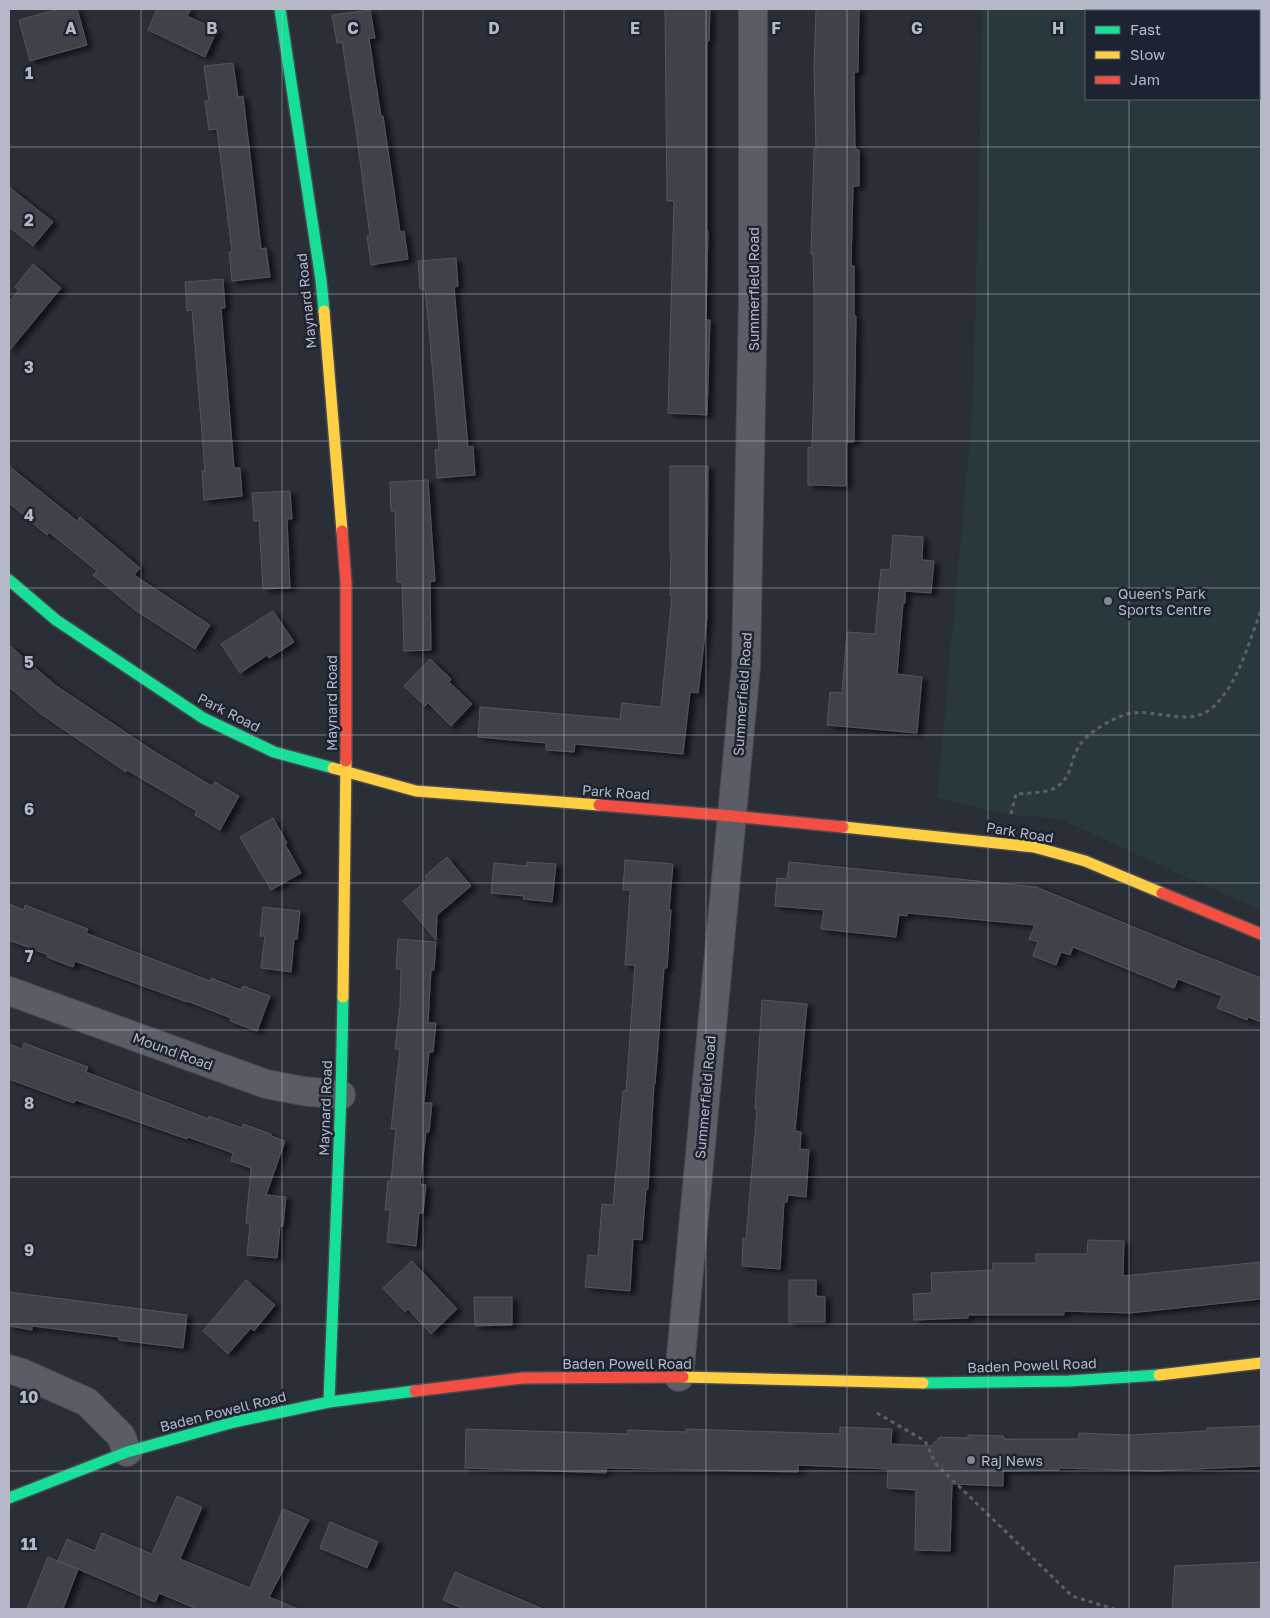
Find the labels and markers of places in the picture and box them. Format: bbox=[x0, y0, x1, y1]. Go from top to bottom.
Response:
place label: Queen's Park Sports Centre bbox=[1118, 585, 1211, 618]
marker: Queen's Park Sports Centre bbox=[1102, 595, 1114, 607]
place label: Raj News bbox=[981, 1452, 1043, 1469]
marker: Raj News bbox=[965, 1454, 977, 1466]

